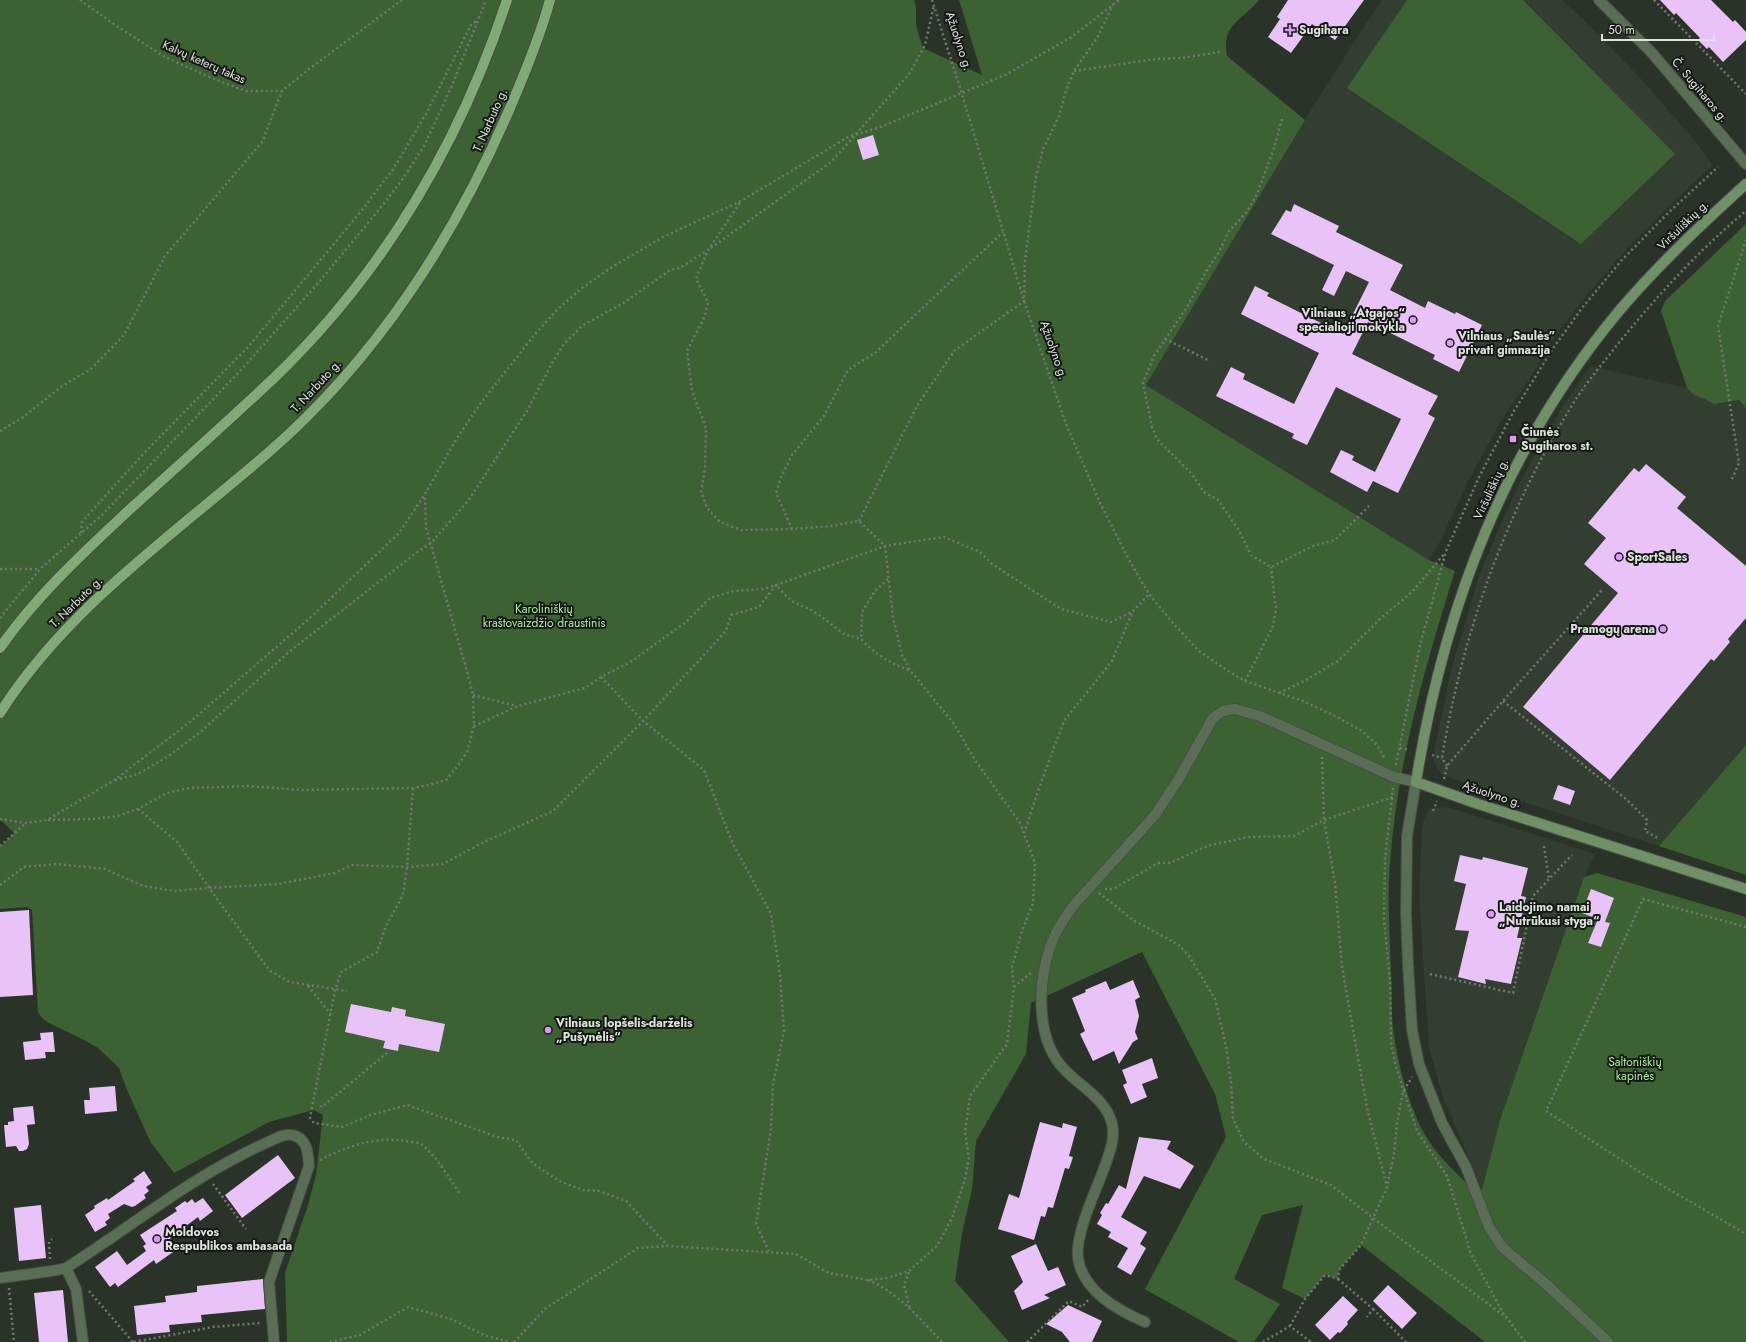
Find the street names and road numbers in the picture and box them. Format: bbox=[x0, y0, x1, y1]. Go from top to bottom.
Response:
street label: Ąžuolyno g. bbox=[941, 9, 977, 73]
street label: Kalvų keterų takas bbox=[160, 36, 249, 88]
street label: Č. Sugiharos g. bbox=[1667, 54, 1733, 126]
street label: T. Narbuto g. bbox=[468, 86, 512, 154]
street label: Viršuliškių g. bbox=[1653, 196, 1713, 254]
street label: Ąžuolyno g. bbox=[1036, 318, 1072, 382]
street label: T. Narbuto g. bbox=[286, 355, 346, 417]
street label: Viršuliškių g. bbox=[1469, 455, 1513, 523]
street label: T. Narbuto g. bbox=[46, 572, 106, 632]
street label: Ąžuolyno g. bbox=[1460, 776, 1524, 812]

